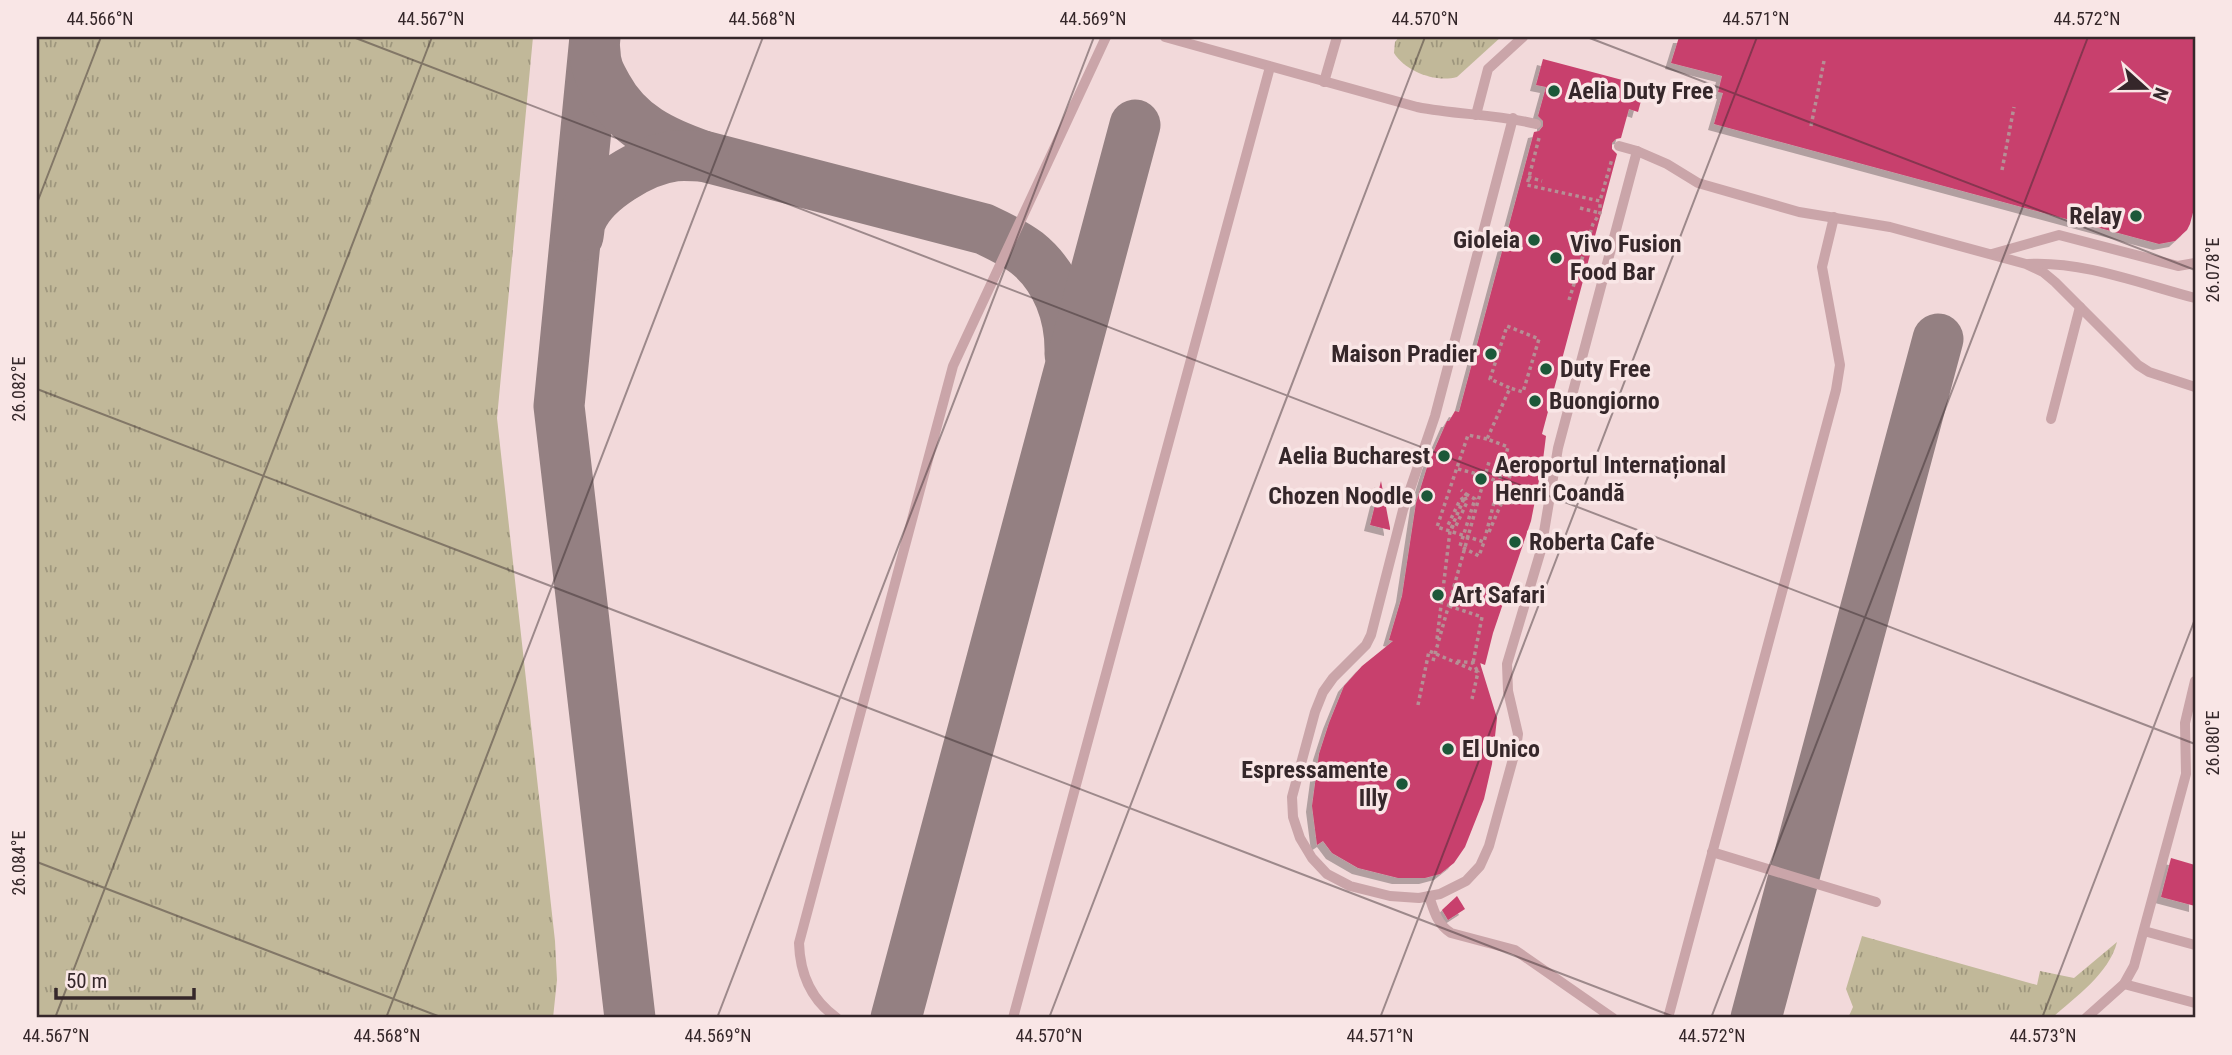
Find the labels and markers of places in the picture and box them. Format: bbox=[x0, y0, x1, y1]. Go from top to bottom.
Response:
place label: Aelia Duty Free bbox=[1568, 77, 1714, 105]
marker: Aelia Duty Free bbox=[1546, 83, 1562, 99]
place label: Relay bbox=[2069, 202, 2122, 230]
marker: Relay bbox=[2128, 208, 2144, 224]
place label: Gioleia bbox=[1453, 226, 1520, 254]
place label: Vivo Fusion Food Bar bbox=[1570, 230, 1682, 286]
marker: Gioleia bbox=[1526, 232, 1542, 248]
marker: Vivo Fusion Food Bar bbox=[1548, 250, 1564, 266]
place label: Maison Pradier bbox=[1331, 340, 1477, 368]
marker: Maison Pradier bbox=[1483, 346, 1499, 362]
place label: Duty Free bbox=[1560, 355, 1651, 383]
marker: Duty Free bbox=[1538, 361, 1554, 377]
place label: Buongiorno bbox=[1549, 387, 1660, 415]
marker: Buongiorno bbox=[1527, 393, 1543, 409]
place label: Aelia Bucharest bbox=[1278, 442, 1430, 470]
marker: Aelia Bucharest bbox=[1436, 448, 1452, 464]
place label: Aeroportul Internațional Henri Coandă bbox=[1495, 451, 1726, 507]
marker: Aeroportul Internațional Henri Coandă bbox=[1473, 471, 1489, 487]
place label: Chozen Noodle bbox=[1268, 482, 1413, 510]
marker: Chozen Noodle bbox=[1419, 488, 1435, 504]
place label: Roberta Cafe bbox=[1529, 528, 1654, 556]
marker: Roberta Cafe bbox=[1507, 534, 1523, 550]
place label: Art Safari bbox=[1452, 581, 1545, 609]
marker: Art Safari bbox=[1430, 587, 1446, 603]
place label: El Unico bbox=[1462, 735, 1540, 763]
marker: El Unico bbox=[1440, 741, 1456, 757]
place label: Espressamente Illy bbox=[1241, 756, 1388, 812]
marker: Espressamente Illy bbox=[1394, 776, 1410, 792]

